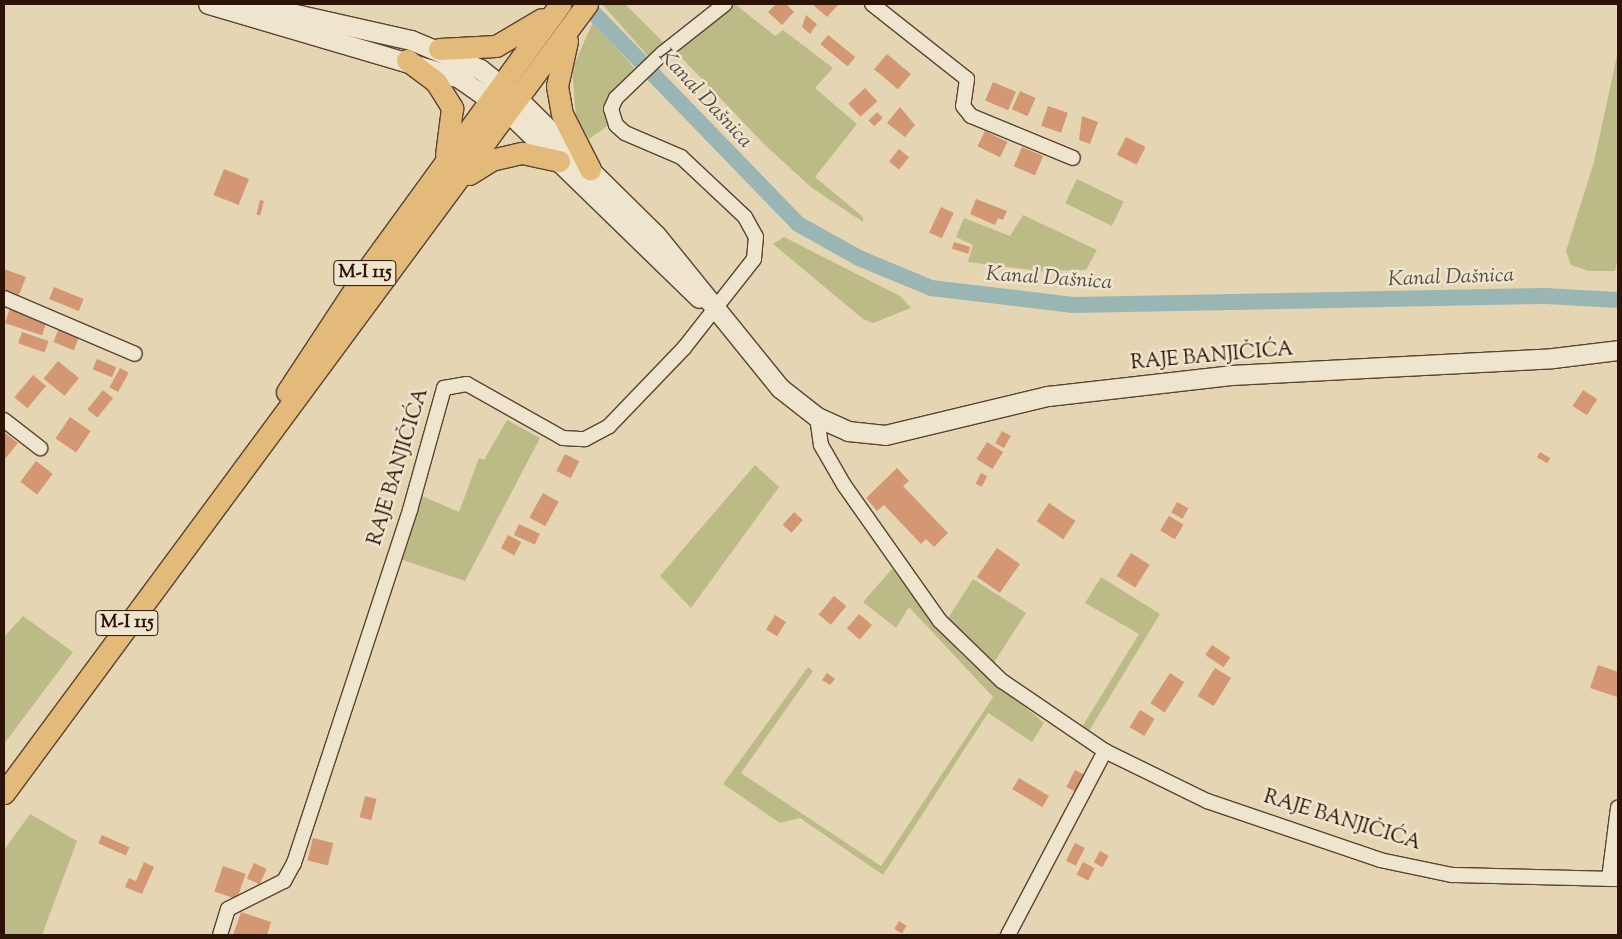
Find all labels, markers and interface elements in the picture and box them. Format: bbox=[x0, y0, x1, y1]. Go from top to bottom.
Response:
water label: Kanal Dašnica bbox=[653, 44, 757, 154]
road number: M-I 115 bbox=[332, 256, 398, 290]
water label: Kanal Dašnica bbox=[985, 262, 1113, 296]
water label: Kanal Dašnica bbox=[1387, 263, 1515, 293]
street label: RAJE BANJIČIĆA bbox=[1130, 338, 1294, 376]
street label: RAJE BANJIČIĆA bbox=[364, 385, 434, 549]
road number: M-I 115 bbox=[94, 606, 160, 640]
street label: RAJE BANJIČIĆA bbox=[1260, 786, 1424, 856]

